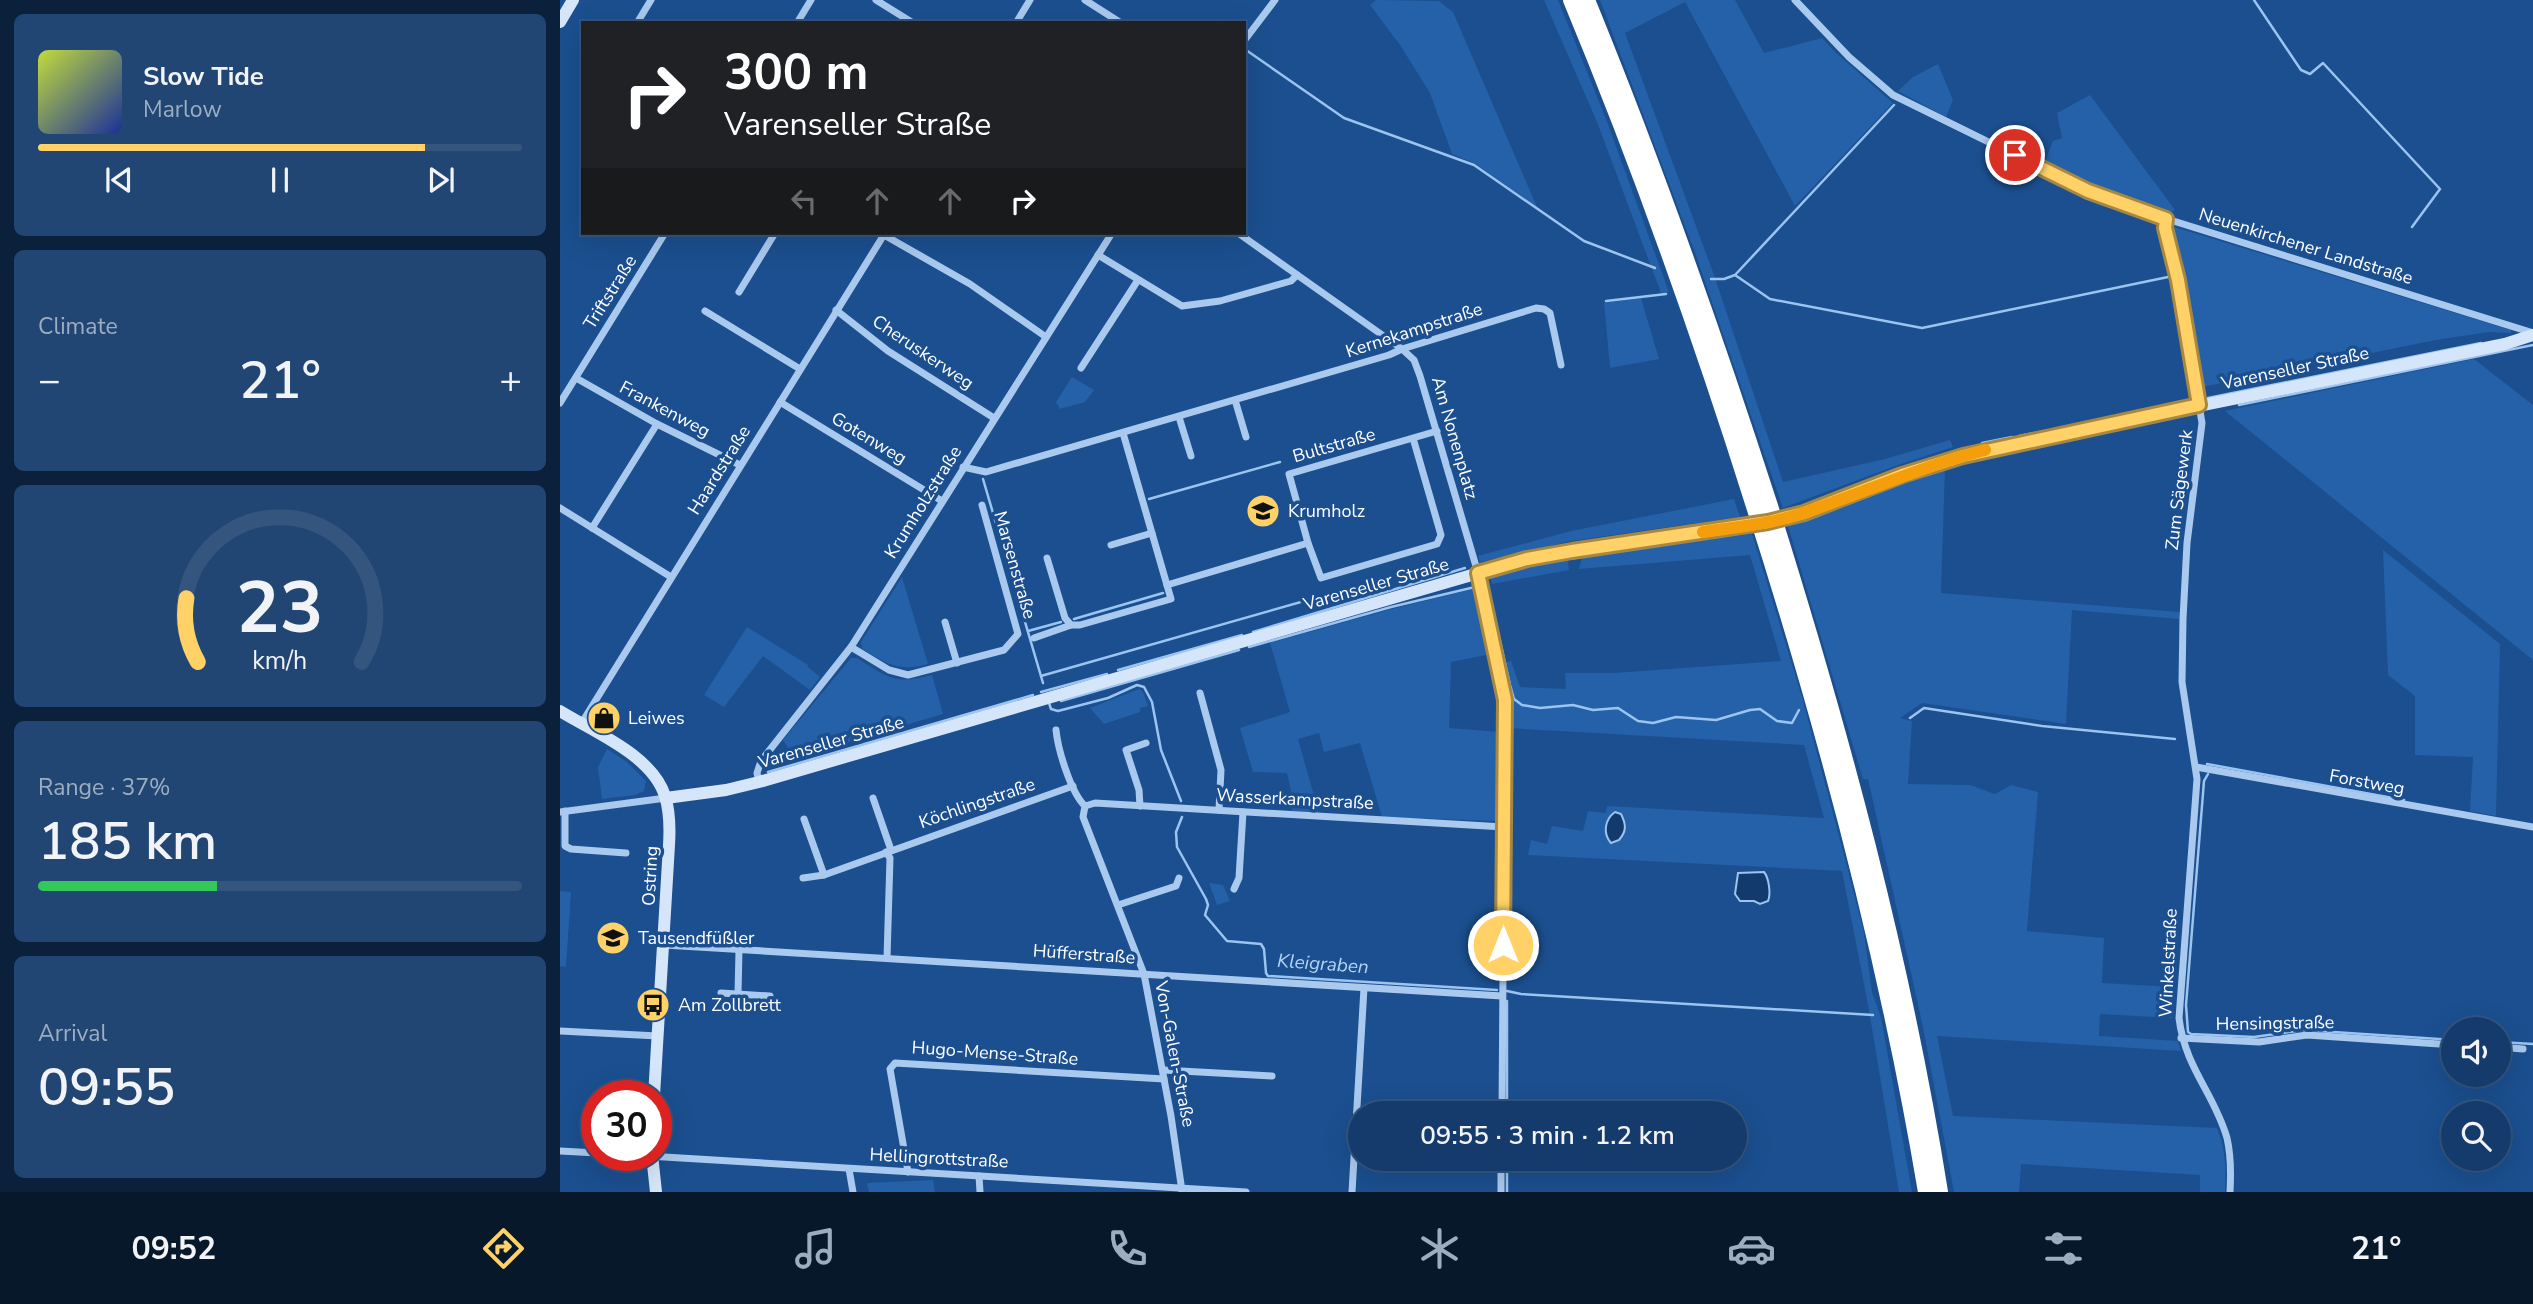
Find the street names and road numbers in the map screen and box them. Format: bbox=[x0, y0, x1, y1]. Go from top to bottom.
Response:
street label: Neuenkirchener Landstraße bbox=[2196, 202, 2416, 290]
street label: Triftstraße bbox=[578, 250, 642, 334]
street label: Kernekampstraße bbox=[1342, 297, 1486, 363]
street label: Cheruskerweg bbox=[868, 309, 978, 395]
street label: Varenseller Straße bbox=[2218, 341, 2371, 396]
street label: Am Nonenplatz bbox=[1426, 374, 1484, 502]
street label: Frankenweg bbox=[615, 375, 715, 443]
street label: Gotenweg bbox=[827, 406, 911, 470]
street label: Haardstraße bbox=[682, 421, 756, 519]
street label: Bultstraße bbox=[1290, 422, 1378, 468]
street label: Zum Sägewerk bbox=[2160, 427, 2198, 552]
street label: Krumholzstraße bbox=[879, 441, 967, 563]
street label: Marsenstraße bbox=[988, 508, 1042, 622]
street label: Varenseller Straße bbox=[1299, 552, 1452, 617]
street label: Varenseller Straße bbox=[754, 710, 907, 775]
street label: Forstweg bbox=[2327, 764, 2407, 800]
street label: Köchlingstraße bbox=[916, 772, 1038, 834]
street label: Wasserkampstraße bbox=[1216, 783, 1374, 815]
street label: Ostring bbox=[636, 845, 664, 907]
street label: Winkelstraße bbox=[2153, 908, 2183, 1018]
street label: Hüfferstraße bbox=[1032, 938, 1136, 970]
street label: Von-Galen-Straße bbox=[1149, 978, 1201, 1129]
street label: Hensingstraße bbox=[2216, 1010, 2334, 1036]
street label: Hugo-Mense-Straße bbox=[911, 1035, 1079, 1071]
street label: Hellingrottstraße bbox=[869, 1142, 1009, 1174]

